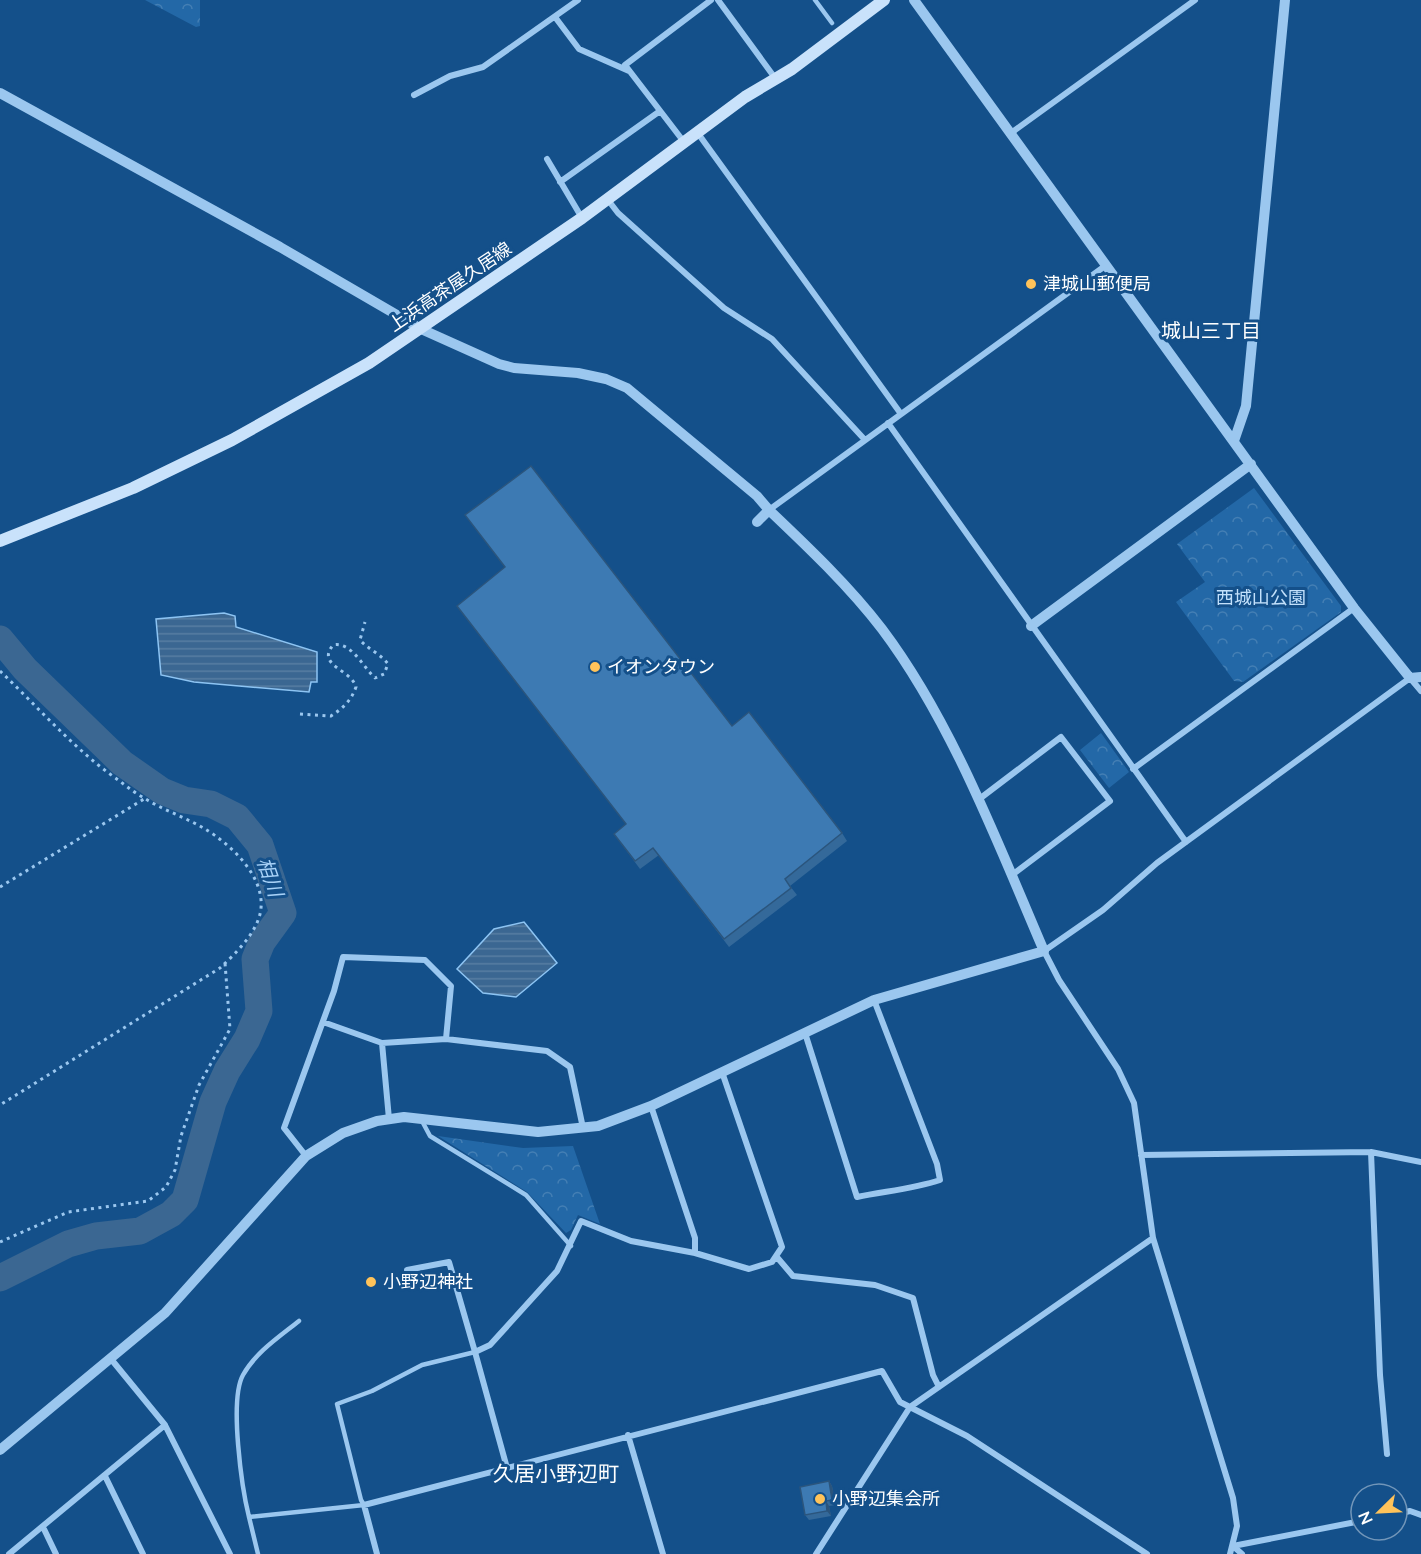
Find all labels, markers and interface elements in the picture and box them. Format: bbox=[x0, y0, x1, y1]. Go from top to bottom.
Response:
street label: 上浜高茶屋久居線 bbox=[384, 237, 515, 336]
place label: 津城山郵便局 bbox=[1043, 272, 1151, 294]
marker: 津城山郵便局 bbox=[1024, 277, 1038, 291]
district label: 城山三丁目 bbox=[1161, 318, 1261, 342]
park label: 西城山公園 bbox=[1216, 586, 1306, 608]
place label: イオンタウン bbox=[607, 655, 715, 677]
marker: イオンタウン bbox=[588, 660, 602, 674]
water label: 相川 bbox=[253, 854, 289, 901]
place label: 小野辺神社 bbox=[383, 1270, 473, 1292]
marker: 小野辺神社 bbox=[364, 1275, 378, 1289]
district label: 久居小野辺町 bbox=[493, 1460, 619, 1485]
north arrow bbox=[1349, 1482, 1409, 1542]
place label: 小野辺集会所 bbox=[832, 1487, 940, 1509]
marker: 小野辺集会所 bbox=[813, 1492, 827, 1506]
text: N bbox=[1354, 1509, 1376, 1528]

